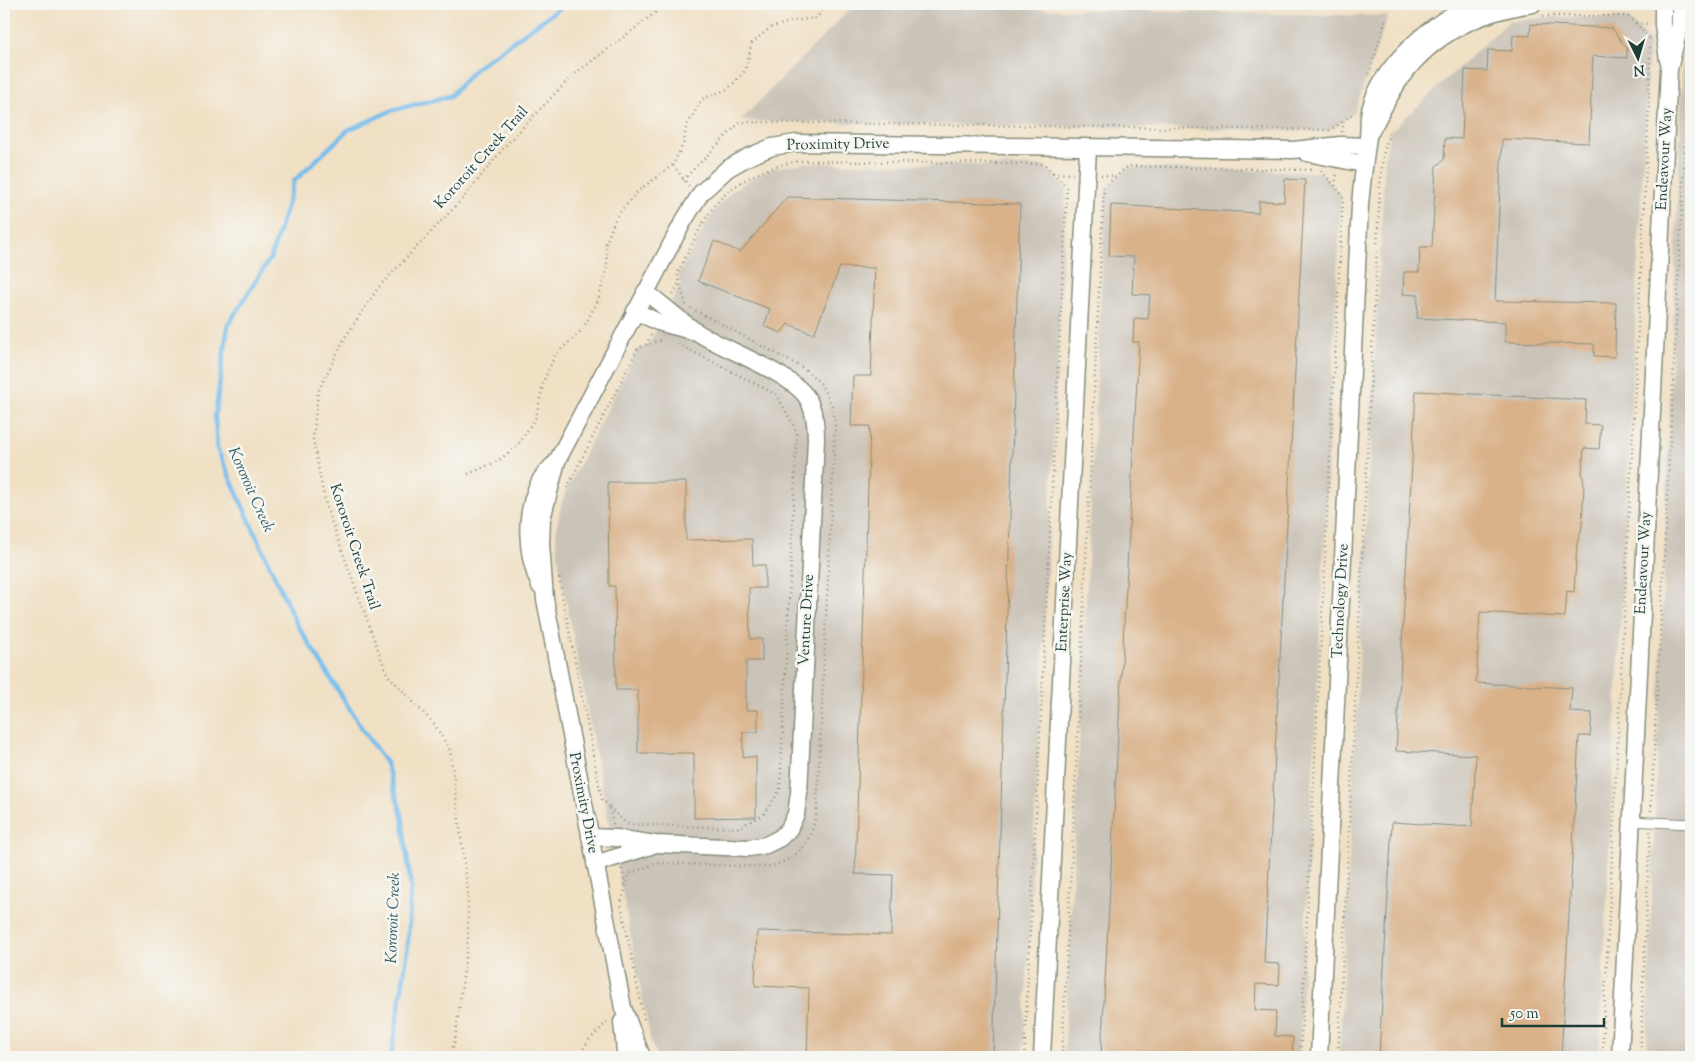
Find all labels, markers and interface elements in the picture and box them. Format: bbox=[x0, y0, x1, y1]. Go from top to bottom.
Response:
north arrow bbox=[1612, 32, 1662, 82]
text: N bbox=[1633, 59, 1645, 79]
street label: Kororoit Creek Trail bbox=[430, 102, 534, 214]
street label: Endeavour Way bbox=[1652, 107, 1678, 211]
street label: Proximity Drive bbox=[786, 134, 890, 156]
water label: Kororoit Creek bbox=[221, 444, 279, 536]
street label: Kororoit Creek Trail bbox=[324, 481, 384, 613]
street label: Endeavour Way bbox=[1631, 511, 1657, 615]
street label: Technology Drive bbox=[1328, 543, 1354, 659]
street label: Enterprise Way bbox=[1052, 551, 1078, 652]
street label: Venture Drive bbox=[794, 574, 820, 666]
street label: Proximity Drive bbox=[563, 750, 603, 856]
water label: Kororoit Creek bbox=[381, 872, 407, 964]
scale bar bbox=[1502, 996, 1605, 1028]
text: 50 m bbox=[1509, 1004, 1539, 1025]

